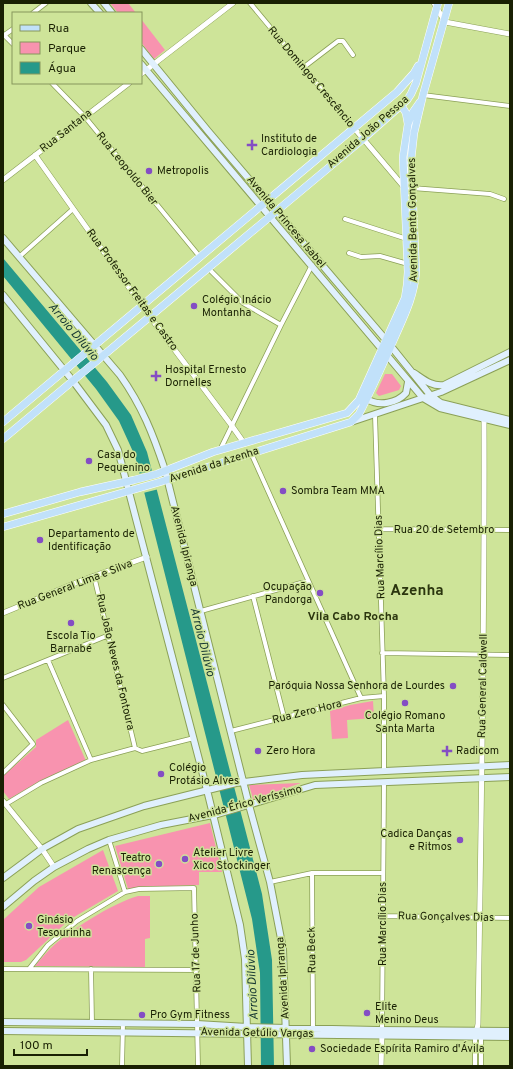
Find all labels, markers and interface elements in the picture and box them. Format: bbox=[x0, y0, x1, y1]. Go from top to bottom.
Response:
legend bbox=[12, 12, 142, 84]
text: Rua bbox=[48, 21, 69, 37]
street label: Rua Domingos Crescêncio bbox=[265, 24, 357, 130]
text: Parque bbox=[48, 41, 86, 57]
text: Água bbox=[48, 61, 76, 77]
street label: Avenida João Pessoa bbox=[324, 93, 412, 171]
street label: Rua Santana bbox=[37, 106, 95, 156]
street label: Rua Leopoldo Bier bbox=[93, 129, 161, 209]
place label: Instituto de Cardiologia bbox=[261, 132, 317, 159]
marker: Instituto de Cardiologia bbox=[246, 139, 258, 151]
street label: Avenida Bento Gonçalves bbox=[405, 157, 421, 283]
place label: Metropolis bbox=[157, 164, 209, 178]
marker: Metropolis bbox=[144, 166, 154, 176]
street label: Avenida Princesa Isabel bbox=[243, 173, 329, 271]
street label: Rua Professor Freitas e Castro bbox=[83, 226, 181, 354]
place label: Colégio Inácio Montanha bbox=[202, 293, 271, 320]
water label: Arroio Dilúvio bbox=[44, 300, 102, 365]
marker: Colégio Inácio Montanha bbox=[189, 301, 199, 311]
place label: Hospital Ernesto Dornelles bbox=[165, 363, 246, 390]
marker: Hospital Ernesto Dornelles bbox=[150, 370, 162, 382]
street label: Avenida da Azenha bbox=[167, 444, 261, 486]
place label: Casa do Pequenino bbox=[97, 448, 150, 475]
marker: Casa do Pequenino bbox=[84, 456, 94, 466]
place label: Sombra Team MMA bbox=[291, 484, 385, 498]
marker: Sombra Team MMA bbox=[278, 486, 288, 496]
street label: Avenida Ipiranga bbox=[167, 504, 201, 588]
street label: Rua Marcílio Dias bbox=[372, 515, 388, 599]
street label: Rua 20 de Setembro bbox=[394, 523, 494, 537]
place label: Departamento de Identificação bbox=[48, 527, 135, 554]
marker: Departamento de Identificação bbox=[35, 535, 45, 545]
street label: Rua General Lima e Silva bbox=[16, 557, 135, 613]
place label: Ocupação Pandorga bbox=[263, 580, 312, 607]
district label: Azenha bbox=[390, 582, 444, 601]
marker: Ocupação Pandorga bbox=[315, 588, 325, 598]
street label: Rua João Neves da Fontoura bbox=[93, 593, 138, 732]
water label: Arroio Dilúvio bbox=[186, 606, 218, 679]
district label: Vila Cabo Rocha bbox=[308, 609, 398, 625]
marker: Escola Tio Barnabé bbox=[66, 618, 76, 628]
place label: Escola Tio Barnabé bbox=[46, 629, 96, 656]
street label: Rua General Caldwell bbox=[475, 634, 491, 738]
place label: Paróquia Nossa Senhora de Lourdes bbox=[268, 679, 445, 693]
marker: Paróquia Nossa Senhora de Lourdes bbox=[448, 681, 458, 691]
street label: Rua Zero Hora bbox=[271, 697, 343, 727]
marker: Colégio Romano Santa Marta bbox=[400, 698, 410, 708]
place label: Colégio Romano Santa Marta bbox=[365, 709, 445, 736]
place label: Zero Hora bbox=[266, 744, 316, 758]
place label: Radicom bbox=[456, 744, 499, 758]
marker: Radicom bbox=[441, 745, 453, 757]
marker: Zero Hora bbox=[253, 746, 263, 756]
place label: Colégio Protásio Alves bbox=[169, 761, 239, 788]
marker: Colégio Protásio Alves bbox=[156, 769, 166, 779]
street label: Avenida Érico Veríssimo bbox=[186, 781, 304, 826]
place label: Cadica Danças e Ritmos bbox=[380, 827, 452, 854]
marker: Cadica Danças e Ritmos bbox=[455, 835, 465, 845]
place label: Atelier Livre Xico Stockinger bbox=[193, 846, 271, 873]
place label: Teatro Renascença bbox=[92, 851, 151, 878]
marker: Atelier Livre Xico Stockinger bbox=[180, 854, 190, 864]
marker: Teatro Renascença bbox=[154, 859, 164, 869]
street label: Rua Marcílio Dias bbox=[376, 882, 390, 966]
street label: Rua Gonçalves Dias bbox=[398, 909, 494, 925]
place label: Ginásio Tesourinha bbox=[37, 913, 91, 940]
street label: Rua 17 de Junho bbox=[188, 913, 204, 993]
marker: Ginásio Tesourinha bbox=[24, 921, 34, 931]
street label: Rua Beck bbox=[305, 926, 319, 973]
street label: Avenida Ipiranga bbox=[273, 936, 293, 1020]
water label: Arroio Dilúvio bbox=[243, 949, 263, 1021]
place label: Elite Menino Deus bbox=[375, 1000, 439, 1027]
place label: Pro Gym Fitness bbox=[150, 1008, 230, 1022]
marker: Elite Menino Deus bbox=[362, 1008, 372, 1018]
marker: Pro Gym Fitness bbox=[137, 1010, 147, 1020]
street label: Avenida Getúlio Vargas bbox=[200, 1025, 314, 1041]
scale bar bbox=[14, 1031, 87, 1057]
text: 100 m bbox=[20, 1038, 53, 1054]
place label: Sociedade Espírita Ramiro d'Ávila bbox=[320, 1041, 485, 1056]
marker: Sociedade Espírita Ramiro d'Ávila bbox=[307, 1044, 317, 1054]

